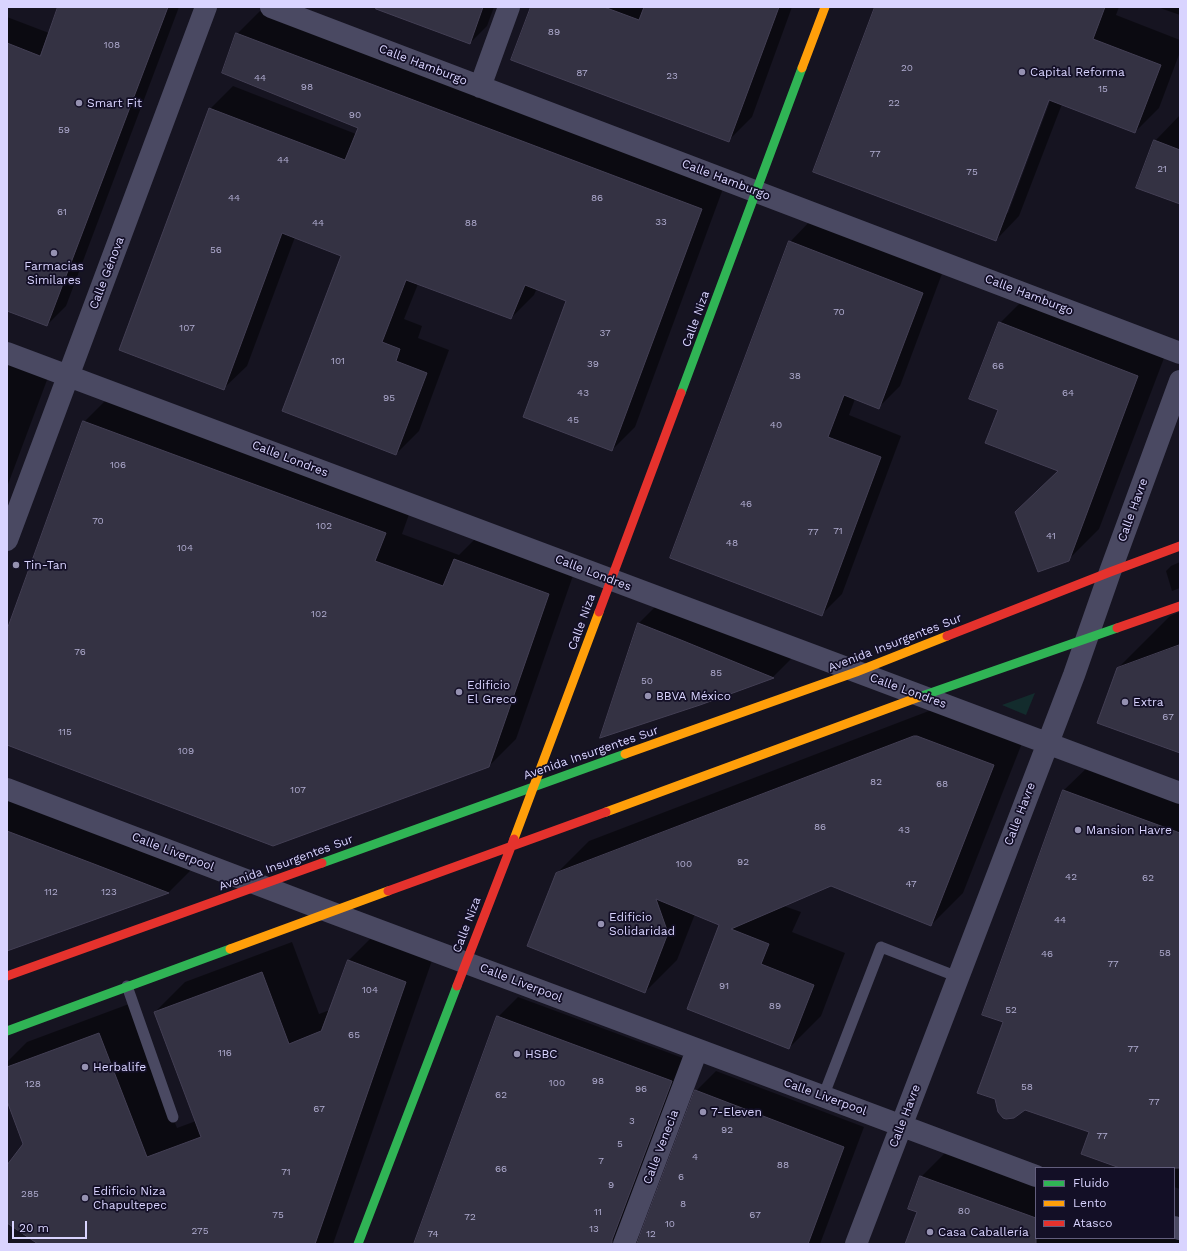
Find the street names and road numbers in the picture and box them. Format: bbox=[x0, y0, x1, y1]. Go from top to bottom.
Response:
street label: Calle Hamburgo bbox=[377, 42, 469, 88]
street label: Calle Hamburgo bbox=[680, 157, 772, 203]
street label: Calle Génova bbox=[87, 235, 127, 311]
street label: Calle Hamburgo bbox=[983, 272, 1075, 318]
street label: Calle Niza bbox=[679, 289, 713, 349]
street label: Calle Londres bbox=[250, 438, 330, 480]
street label: Calle Havre bbox=[1115, 476, 1151, 544]
street label: Calle Londres bbox=[553, 552, 633, 594]
street label: Calle Niza bbox=[565, 592, 599, 652]
street label: Avenida Insurgentes Sur bbox=[826, 611, 964, 675]
street label: Calle Londres bbox=[868, 670, 948, 712]
street label: Avenida Insurgentes Sur bbox=[522, 723, 660, 783]
street label: Calle Havre bbox=[1001, 780, 1039, 848]
street label: Calle Liverpool bbox=[130, 830, 216, 874]
street label: Avenida Insurgentes Sur bbox=[217, 832, 355, 894]
street label: Calle Niza bbox=[450, 895, 484, 955]
street label: Calle Liverpool bbox=[478, 961, 564, 1005]
street label: Calle Liverpool bbox=[781, 1075, 869, 1119]
street label: Calle Havre bbox=[886, 1082, 924, 1150]
street label: Calle Venecia bbox=[640, 1108, 682, 1186]

